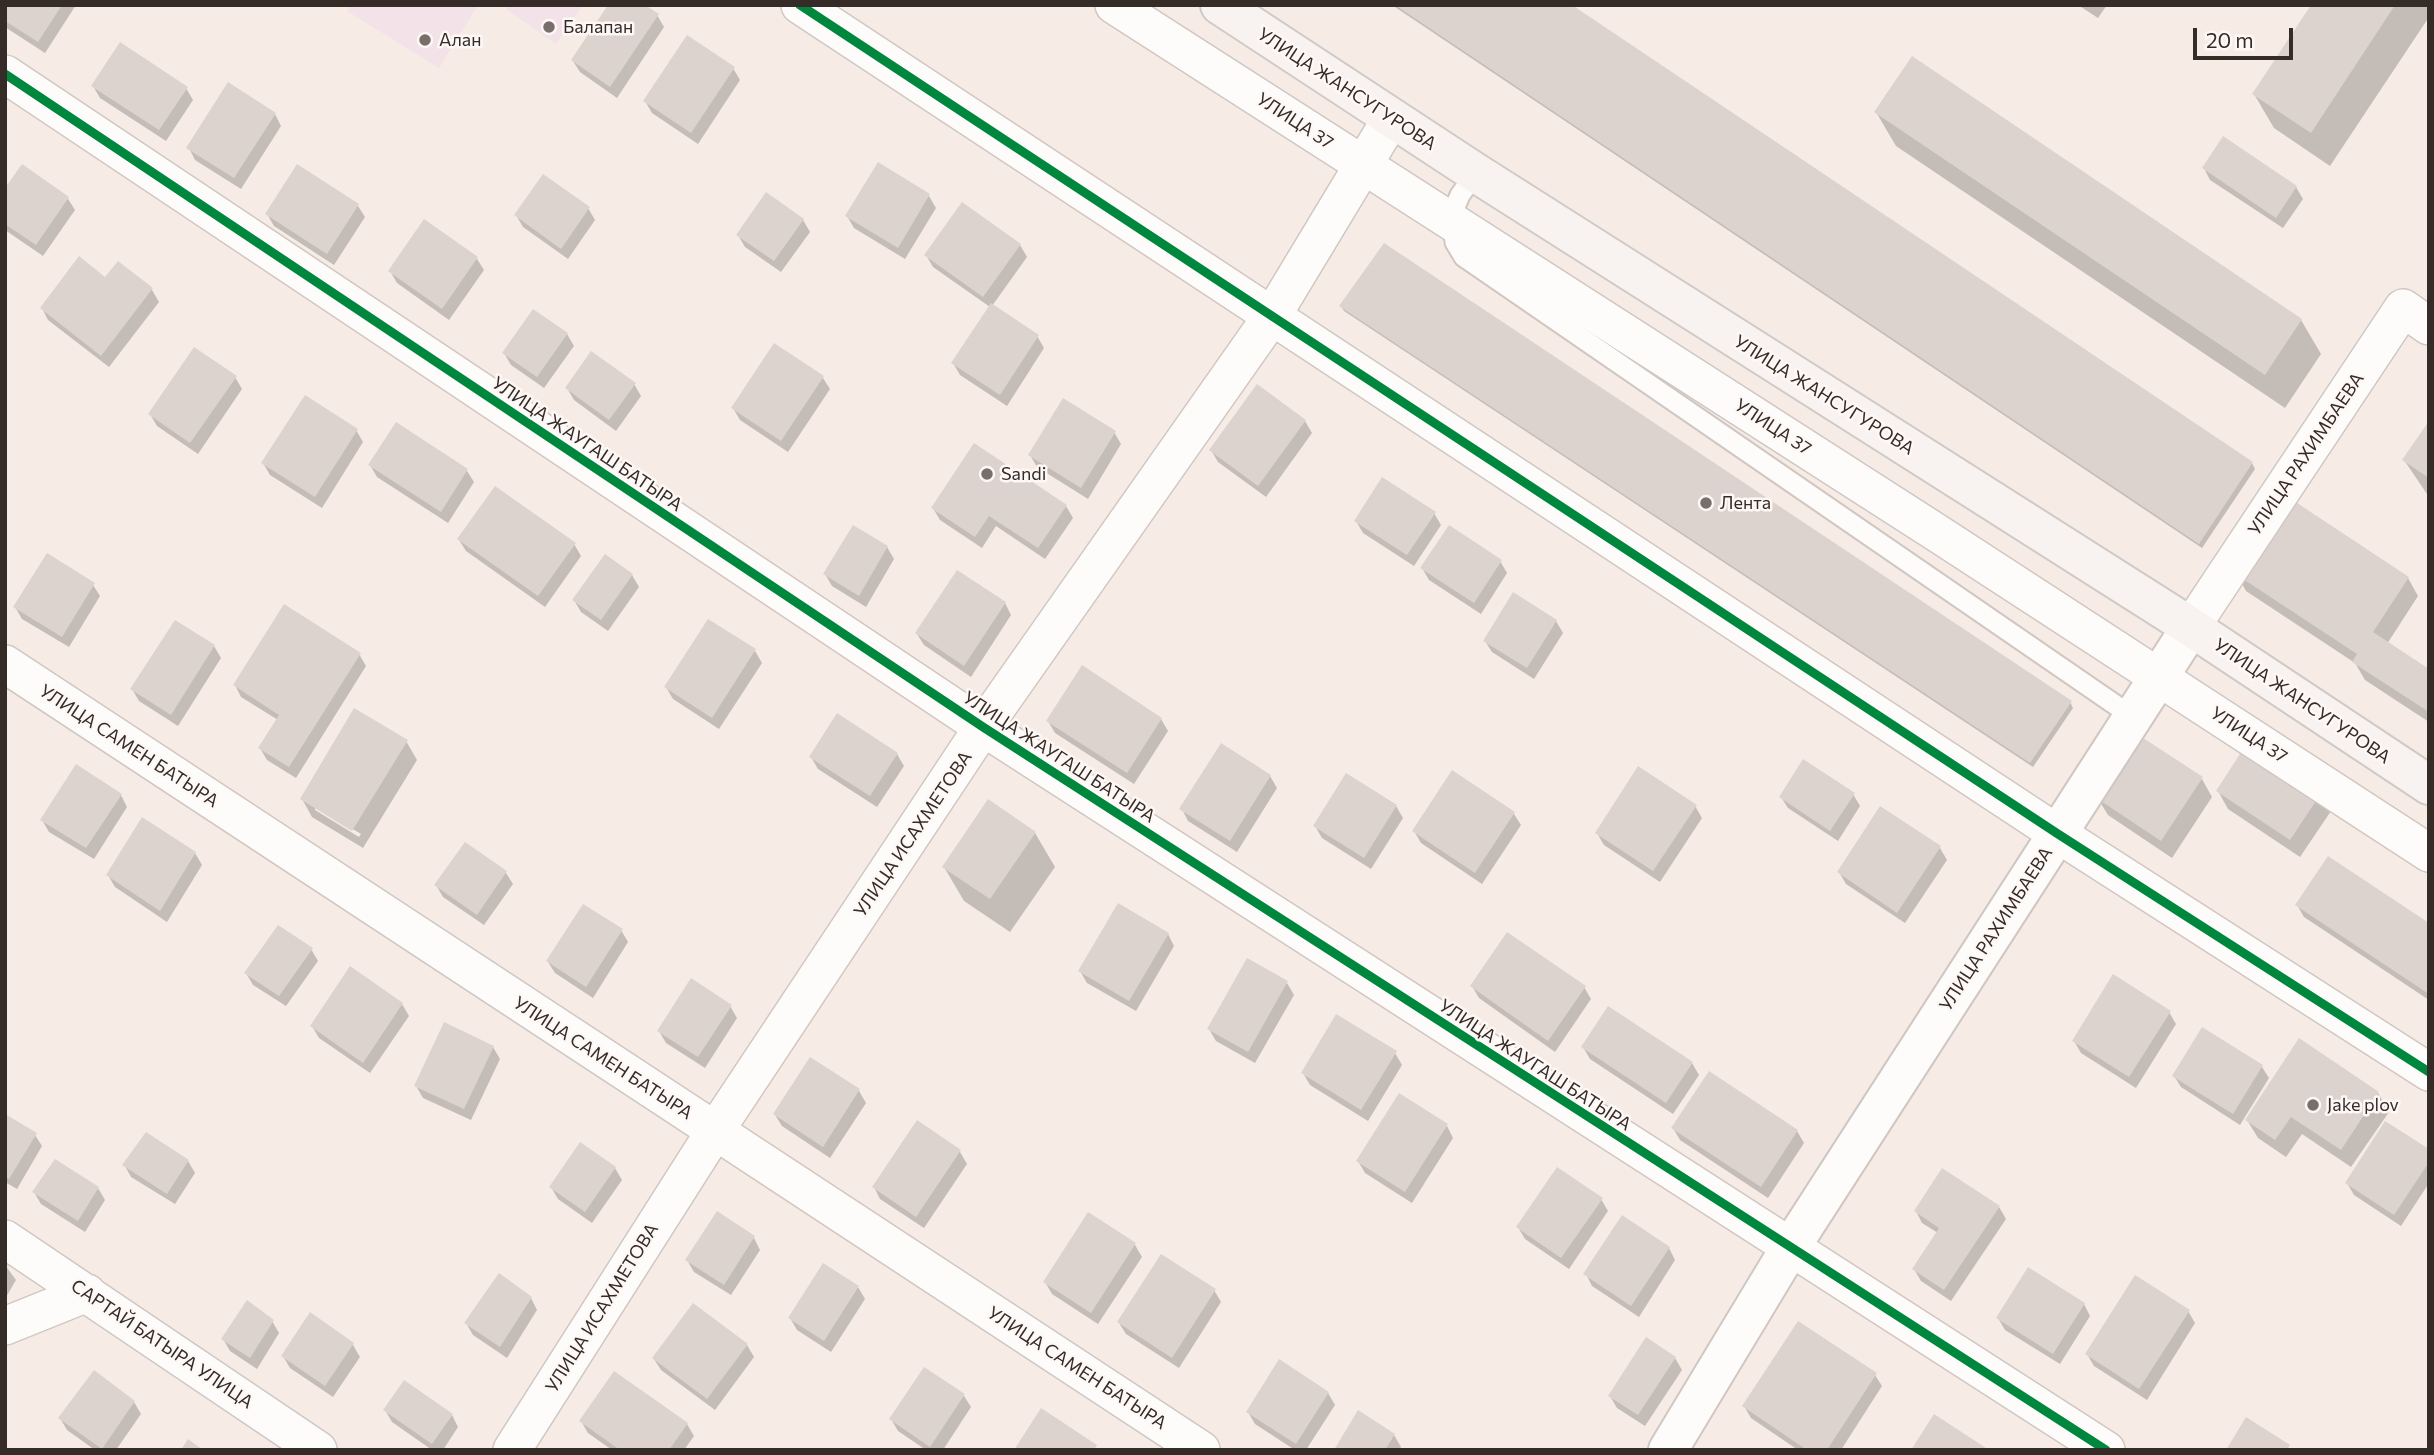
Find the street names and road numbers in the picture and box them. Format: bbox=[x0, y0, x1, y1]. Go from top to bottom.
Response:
street label: УЛИЦА ЖАНСУГУРОВА bbox=[1254, 23, 1440, 155]
street label: УЛИЦА 37 bbox=[1253, 88, 1337, 154]
street label: УЛИЦА ЖАНСУГУРОВА bbox=[1730, 331, 1918, 459]
street label: УЛИЦА РАХИМБАЕВА bbox=[2244, 369, 2368, 539]
street label: УЛИЦА ЖАУГАШ БАТЫРА bbox=[488, 372, 686, 516]
street label: УЛИЦА 37 bbox=[1731, 394, 1815, 460]
street label: УЛИЦА ЖАНСУГУРОВА bbox=[2210, 634, 2394, 768]
street label: УЛИЦА САМЕН БАТЫРА bbox=[35, 680, 223, 812]
street label: УЛИЦА ЖАУГАШ БАТЫРА bbox=[959, 687, 1159, 827]
street label: УЛИЦА 37 bbox=[2207, 702, 2291, 768]
street label: УЛИЦА ИСАХМЕТОВА bbox=[849, 747, 977, 921]
street label: УЛИЦА РАХИМБАЕВА bbox=[1935, 843, 2057, 1015]
street label: УЛИЦА САМЕН БАТЫРА bbox=[509, 992, 697, 1124]
street label: УЛИЦА ЖАУГАШ БАТЫРА bbox=[1435, 995, 1635, 1135]
street label: УЛИЦА ИСАХМЕТОВА bbox=[541, 1219, 663, 1397]
street label: САРТАЙ БАТЫРА УЛИЦА bbox=[67, 1275, 257, 1413]
street label: УЛИЦА САМЕН БАТЫРА bbox=[983, 1302, 1171, 1434]

